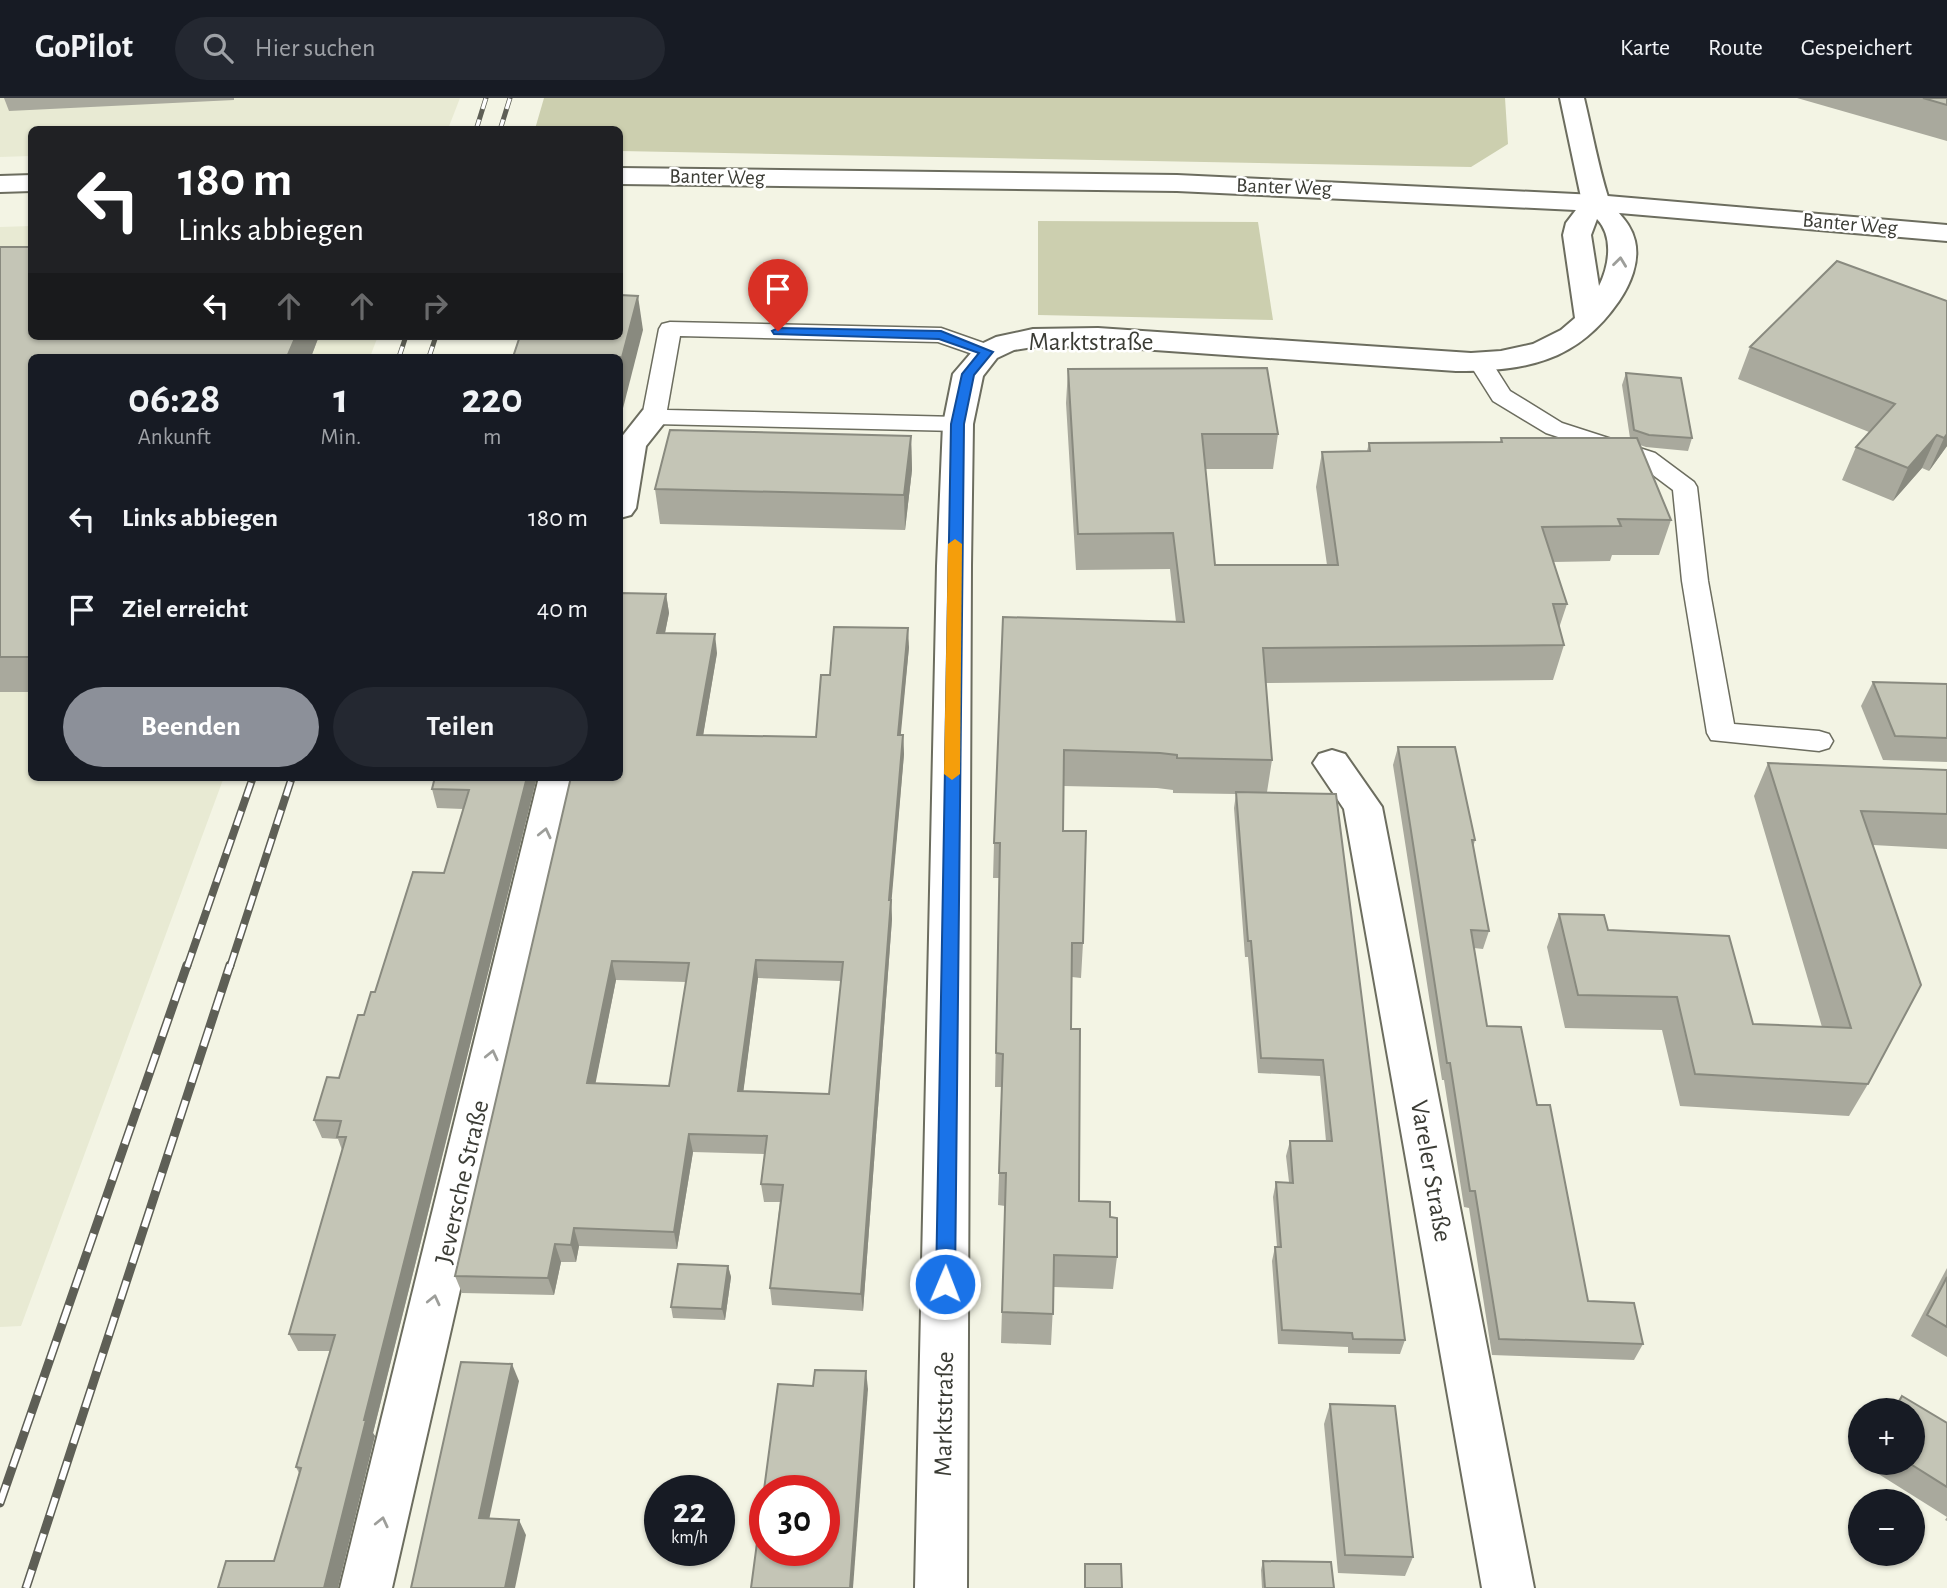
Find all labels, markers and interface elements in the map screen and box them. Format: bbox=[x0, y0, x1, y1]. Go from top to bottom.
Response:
search box bbox=[175, 17, 665, 80]
icon: search bbox=[199, 29, 237, 67]
text: GoPilot bbox=[35, 31, 133, 64]
text: Hier suchen bbox=[255, 35, 375, 61]
text: Karte bbox=[1620, 36, 1670, 60]
text: Route bbox=[1708, 36, 1763, 60]
text: Gespeichert bbox=[1801, 36, 1912, 60]
icon: left bbox=[63, 154, 154, 245]
text: 180 m bbox=[178, 156, 292, 205]
street label: Banter Weg bbox=[669, 166, 766, 188]
street label: Banter Weg bbox=[1236, 175, 1333, 199]
street label: Banter Weg bbox=[1802, 209, 1899, 239]
text: Links abbiegen bbox=[178, 214, 364, 246]
one-way arrow bbox=[1612, 256, 1627, 268]
pin bbox=[748, 259, 808, 331]
icon: arrive bbox=[759, 270, 797, 308]
icon: left bbox=[197, 287, 235, 325]
icon: ahead bbox=[270, 287, 308, 325]
icon: ahead bbox=[343, 287, 381, 325]
icon: right bbox=[416, 287, 454, 325]
street label: Marktstraße bbox=[1028, 329, 1154, 355]
text: 06:28 bbox=[128, 378, 220, 420]
text: 1 bbox=[333, 378, 348, 420]
text: 220 bbox=[461, 378, 523, 420]
text: Ankunft bbox=[138, 426, 211, 449]
text: Min. bbox=[320, 426, 361, 449]
text: m bbox=[483, 426, 501, 449]
icon: left bbox=[63, 500, 101, 538]
text: Links abbiegen bbox=[122, 505, 278, 531]
text: 180 m bbox=[528, 505, 588, 531]
icon: arrive bbox=[63, 591, 101, 629]
text: Ziel erreicht bbox=[122, 596, 248, 622]
text: 40 m bbox=[537, 596, 588, 622]
button: Beenden bbox=[63, 687, 319, 767]
button: Teilen bbox=[333, 687, 588, 767]
one-way arrow bbox=[536, 828, 551, 840]
one-way arrow bbox=[484, 1049, 499, 1061]
street label: Jeversche Straße bbox=[431, 1098, 493, 1266]
street label: Vareler Straße bbox=[1406, 1098, 1456, 1244]
position arrow bbox=[908, 1247, 982, 1321]
one-way arrow bbox=[426, 1294, 441, 1306]
street label: Marktstraße bbox=[930, 1351, 958, 1477]
map controls bbox=[1848, 1398, 1925, 1566]
button: + bbox=[1848, 1398, 1925, 1475]
speed limit sign: 30 bbox=[749, 1475, 840, 1566]
button: − bbox=[1848, 1489, 1925, 1566]
text: 22 bbox=[673, 1494, 706, 1529]
one-way arrow bbox=[374, 1516, 388, 1528]
text: km/h bbox=[671, 1529, 708, 1547]

